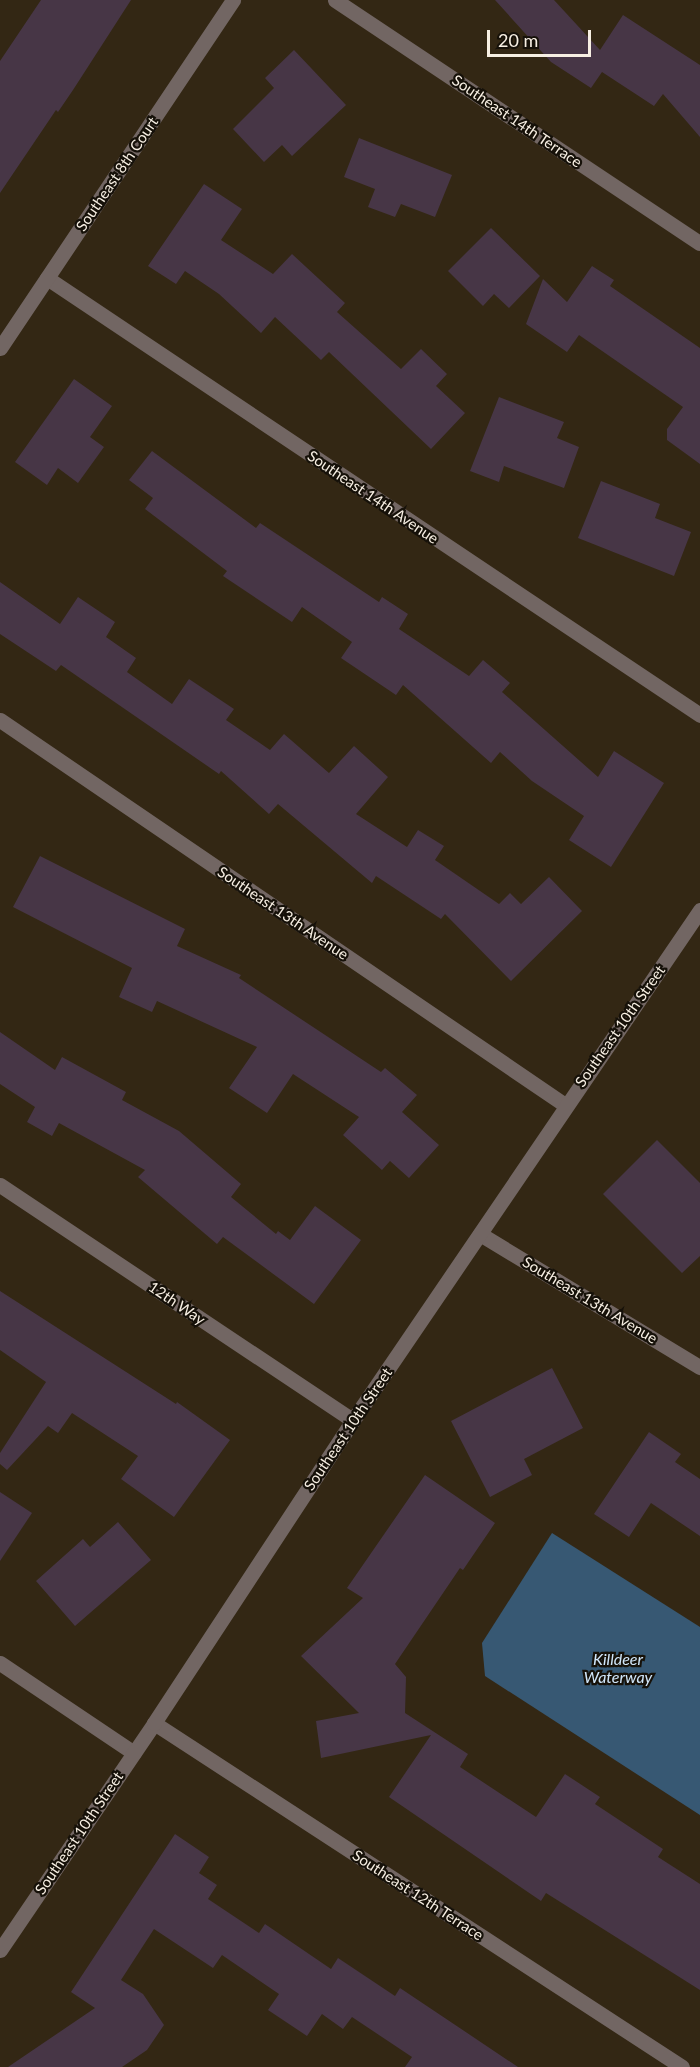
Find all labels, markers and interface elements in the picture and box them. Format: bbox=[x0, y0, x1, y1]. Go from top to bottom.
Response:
scale bar bbox=[490, 18, 594, 56]
text: 20 m bbox=[498, 29, 538, 51]
street label: Southeast 14th Terrace bbox=[449, 71, 585, 171]
street label: Southeast 8th Court bbox=[72, 114, 162, 234]
street label: Southeast 14th Avenue bbox=[304, 446, 442, 548]
street label: Southeast 13th Avenue bbox=[214, 862, 352, 964]
street label: Southeast 10th Street bbox=[571, 962, 669, 1090]
street label: Southeast 13th Avenue bbox=[519, 1253, 661, 1347]
street label: 12th Way bbox=[145, 1277, 209, 1329]
street label: Southeast 10th Street bbox=[300, 1364, 396, 1494]
water label: Killdeer Waterway bbox=[584, 1649, 652, 1687]
street label: Southeast 10th Street bbox=[31, 1768, 127, 1898]
street label: Southeast 12th Terrace bbox=[349, 1846, 487, 1944]

